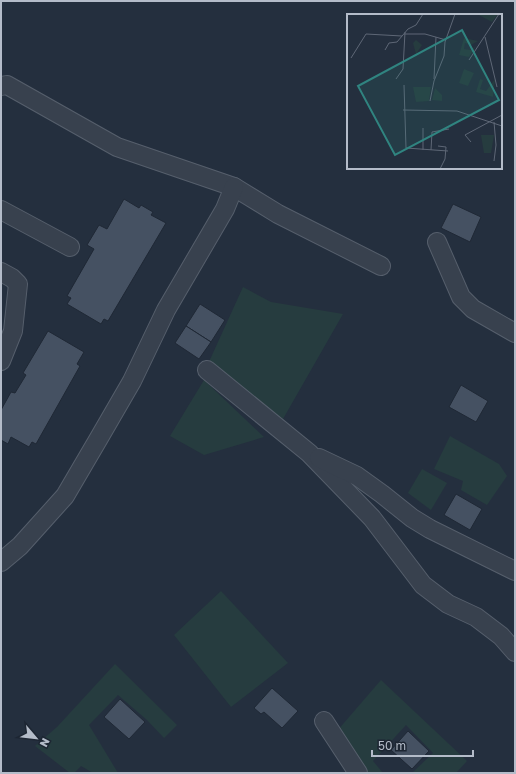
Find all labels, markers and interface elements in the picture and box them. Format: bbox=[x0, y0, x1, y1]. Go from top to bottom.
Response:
inset map bbox=[347, 14, 502, 169]
north arrow bbox=[16, 718, 56, 758]
scale bar bbox=[372, 732, 473, 758]
text: N bbox=[38, 736, 53, 750]
text: 50 m bbox=[378, 738, 406, 753]

